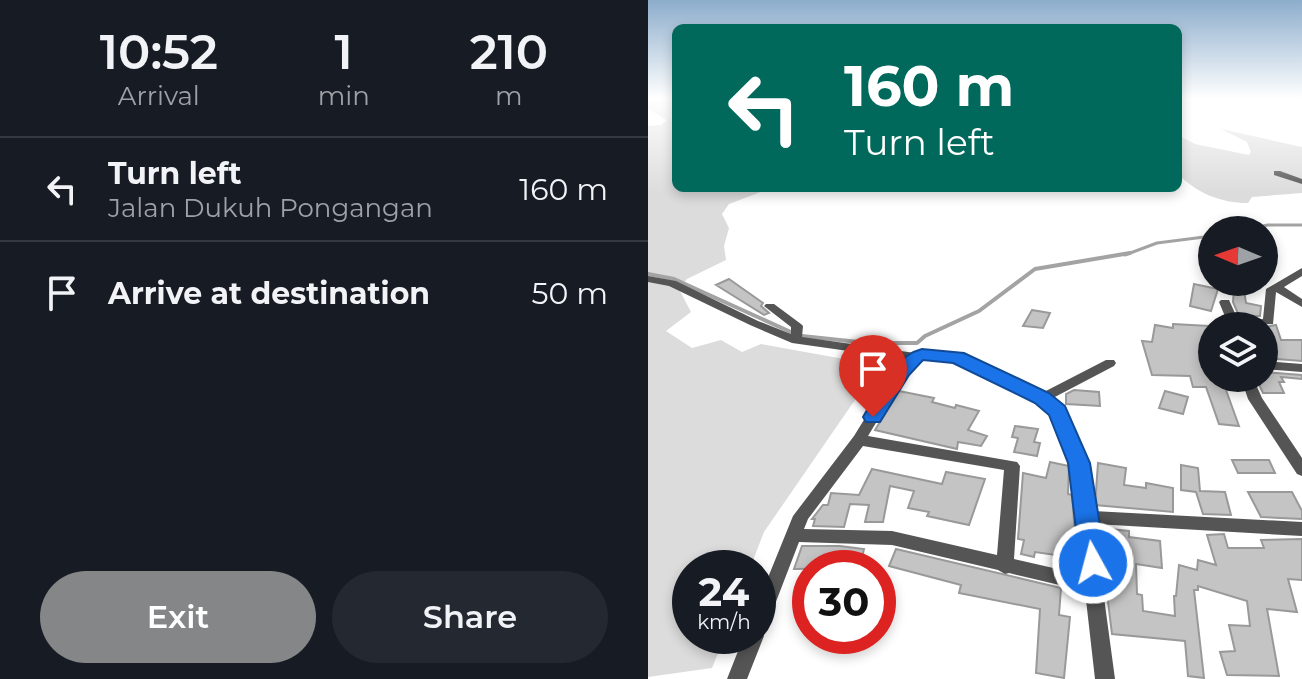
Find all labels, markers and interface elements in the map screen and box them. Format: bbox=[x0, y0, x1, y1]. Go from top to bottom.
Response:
text: 10:52 bbox=[100, 23, 218, 81]
text: 1 bbox=[335, 23, 353, 81]
text: 210 bbox=[470, 23, 548, 81]
text: 160 m bbox=[844, 52, 1014, 120]
icon: left bbox=[712, 56, 816, 160]
text: Arrival bbox=[118, 80, 200, 112]
text: min bbox=[318, 80, 370, 112]
text: m bbox=[495, 80, 523, 112]
text: Turn left bbox=[844, 120, 995, 164]
text: Turn left bbox=[108, 155, 241, 192]
icon: left bbox=[40, 167, 84, 211]
text: 160 m bbox=[519, 171, 608, 208]
text: Jalan Dukuh Pongangan bbox=[108, 192, 433, 224]
north arrow bbox=[1198, 216, 1278, 296]
map controls bbox=[1198, 216, 1278, 392]
icon: arrive bbox=[40, 271, 84, 315]
text: Arrive at destination bbox=[108, 275, 430, 312]
text: 50 m bbox=[531, 275, 608, 312]
button: layers bbox=[1198, 312, 1278, 392]
pin bbox=[839, 335, 907, 417]
icon: arrive bbox=[851, 347, 895, 391]
position arrow bbox=[1051, 521, 1135, 605]
speed limit sign: 30 bbox=[792, 550, 896, 654]
text: 24 bbox=[699, 567, 749, 616]
button: Exit bbox=[40, 571, 316, 663]
button: Share bbox=[332, 571, 608, 663]
text: km/h bbox=[697, 610, 751, 634]

